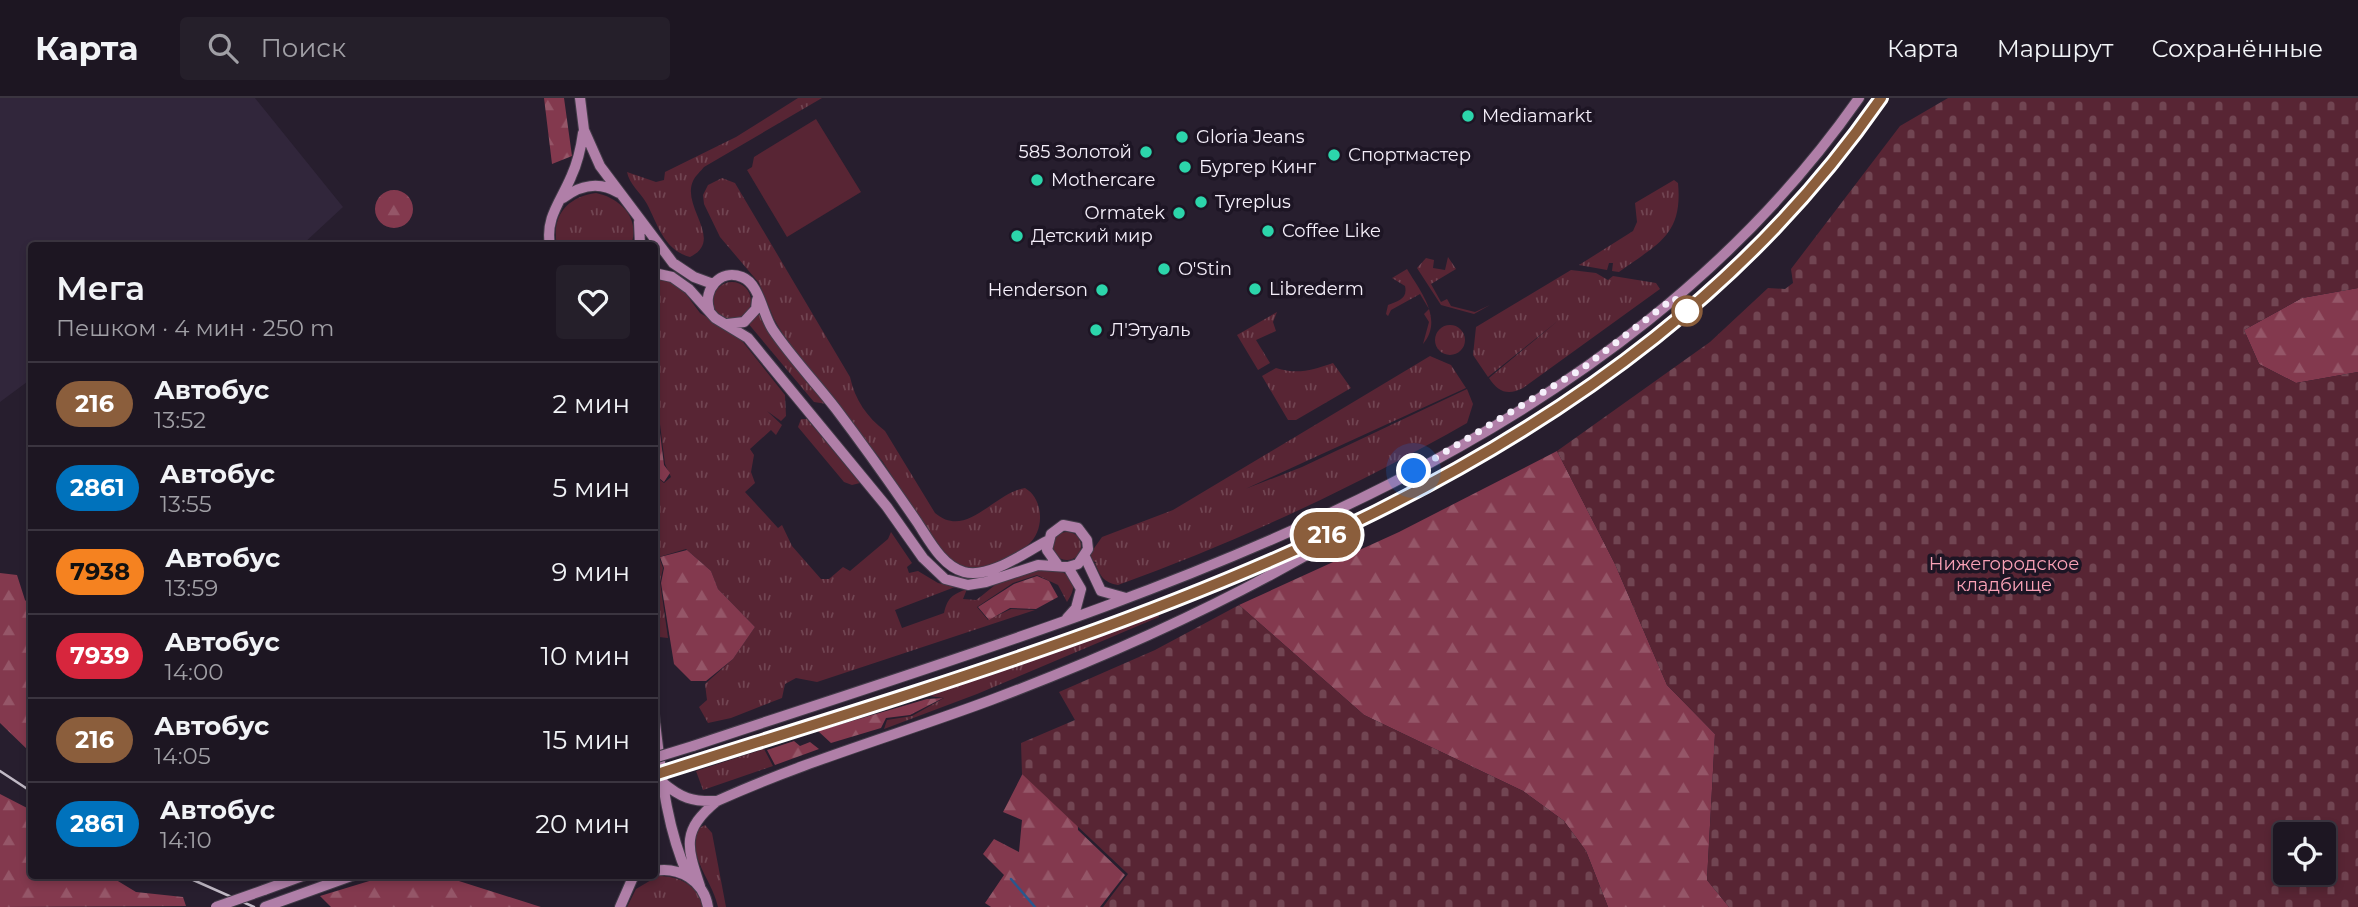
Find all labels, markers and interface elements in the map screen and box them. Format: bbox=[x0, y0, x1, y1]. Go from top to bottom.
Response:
search box bbox=[180, 17, 670, 80]
text: Карта bbox=[35, 28, 138, 68]
icon: search bbox=[204, 29, 242, 67]
text: Поиск bbox=[260, 32, 346, 64]
text: Карта bbox=[1887, 34, 1959, 63]
text: Маршрут bbox=[1997, 34, 2113, 63]
text: Сохранённые bbox=[2151, 34, 2323, 63]
place label: Mediamarkt bbox=[1482, 105, 1593, 127]
marker: Mediamarkt bbox=[1460, 108, 1476, 124]
place label: Gloria Jeans bbox=[1196, 126, 1305, 148]
marker: Gloria Jeans bbox=[1174, 129, 1190, 145]
place label: 585 Золотой bbox=[1018, 141, 1132, 163]
marker: 585 Золотой bbox=[1138, 144, 1154, 160]
place label: Спортмастер bbox=[1348, 144, 1471, 166]
marker: Спортмастер bbox=[1326, 147, 1342, 163]
place label: Бургер Кинг bbox=[1199, 156, 1316, 178]
marker: Бургер Кинг bbox=[1177, 159, 1193, 175]
place label: Mothercare bbox=[1051, 169, 1156, 191]
marker: Mothercare bbox=[1029, 172, 1045, 188]
place label: Tyreplus bbox=[1215, 191, 1291, 213]
marker: Tyreplus bbox=[1193, 194, 1209, 210]
place label: Ormatek bbox=[1084, 202, 1165, 224]
marker: Ormatek bbox=[1171, 205, 1187, 221]
place label: Coffee Like bbox=[1282, 220, 1381, 242]
marker: Coffee Like bbox=[1260, 223, 1276, 239]
place label: Детский мир bbox=[1031, 225, 1153, 247]
marker: Детский мир bbox=[1009, 228, 1025, 244]
place label: O'Stin bbox=[1178, 258, 1232, 280]
marker: O'Stin bbox=[1156, 261, 1172, 277]
button: heart bbox=[556, 265, 630, 339]
text: Мега bbox=[56, 268, 145, 308]
place label: Librederm bbox=[1269, 278, 1364, 300]
place label: Henderson bbox=[988, 279, 1088, 301]
marker: Librederm bbox=[1247, 281, 1263, 297]
marker: Henderson bbox=[1094, 282, 1110, 298]
unlabelled marker bbox=[1672, 296, 1702, 326]
text: Пешком · 4 мин · 250 m bbox=[56, 314, 334, 342]
place label: Л'Этуаль bbox=[1110, 319, 1190, 341]
marker: Л'Этуаль bbox=[1088, 322, 1104, 338]
text: Автобус bbox=[154, 374, 269, 406]
text: 2 мин bbox=[552, 388, 630, 420]
text: 216 bbox=[75, 389, 114, 418]
text: 13:52 bbox=[154, 406, 206, 434]
your location bbox=[1396, 453, 1431, 488]
text: Автобус bbox=[160, 458, 275, 490]
text: 5 мин bbox=[552, 472, 630, 504]
text: 2861 bbox=[70, 473, 125, 502]
text: 13:55 bbox=[160, 490, 212, 518]
line badge: 216 bbox=[1287, 512, 1367, 558]
text: 216 bbox=[1308, 520, 1346, 549]
text: Автобус bbox=[165, 542, 280, 574]
park label: Нижегородское кладбище bbox=[1929, 553, 2079, 596]
text: 9 мин bbox=[551, 556, 630, 588]
text: 7938 bbox=[70, 557, 130, 586]
text: 13:59 bbox=[165, 574, 218, 602]
text: Автобус bbox=[164, 626, 280, 658]
text: 10 мин bbox=[541, 640, 630, 672]
text: 7939 bbox=[70, 641, 129, 670]
text: 14:00 bbox=[164, 658, 223, 686]
text: Автобус bbox=[154, 710, 269, 742]
text: 15 мин bbox=[543, 724, 630, 756]
text: 216 bbox=[75, 725, 114, 754]
text: 14:05 bbox=[154, 742, 211, 770]
text: Автобус bbox=[160, 794, 275, 826]
text: 20 мин bbox=[535, 808, 630, 840]
text: 2861 bbox=[70, 809, 125, 838]
map controls bbox=[2273, 822, 2336, 885]
button: locate bbox=[2273, 822, 2336, 885]
text: 14:10 bbox=[160, 826, 212, 854]

